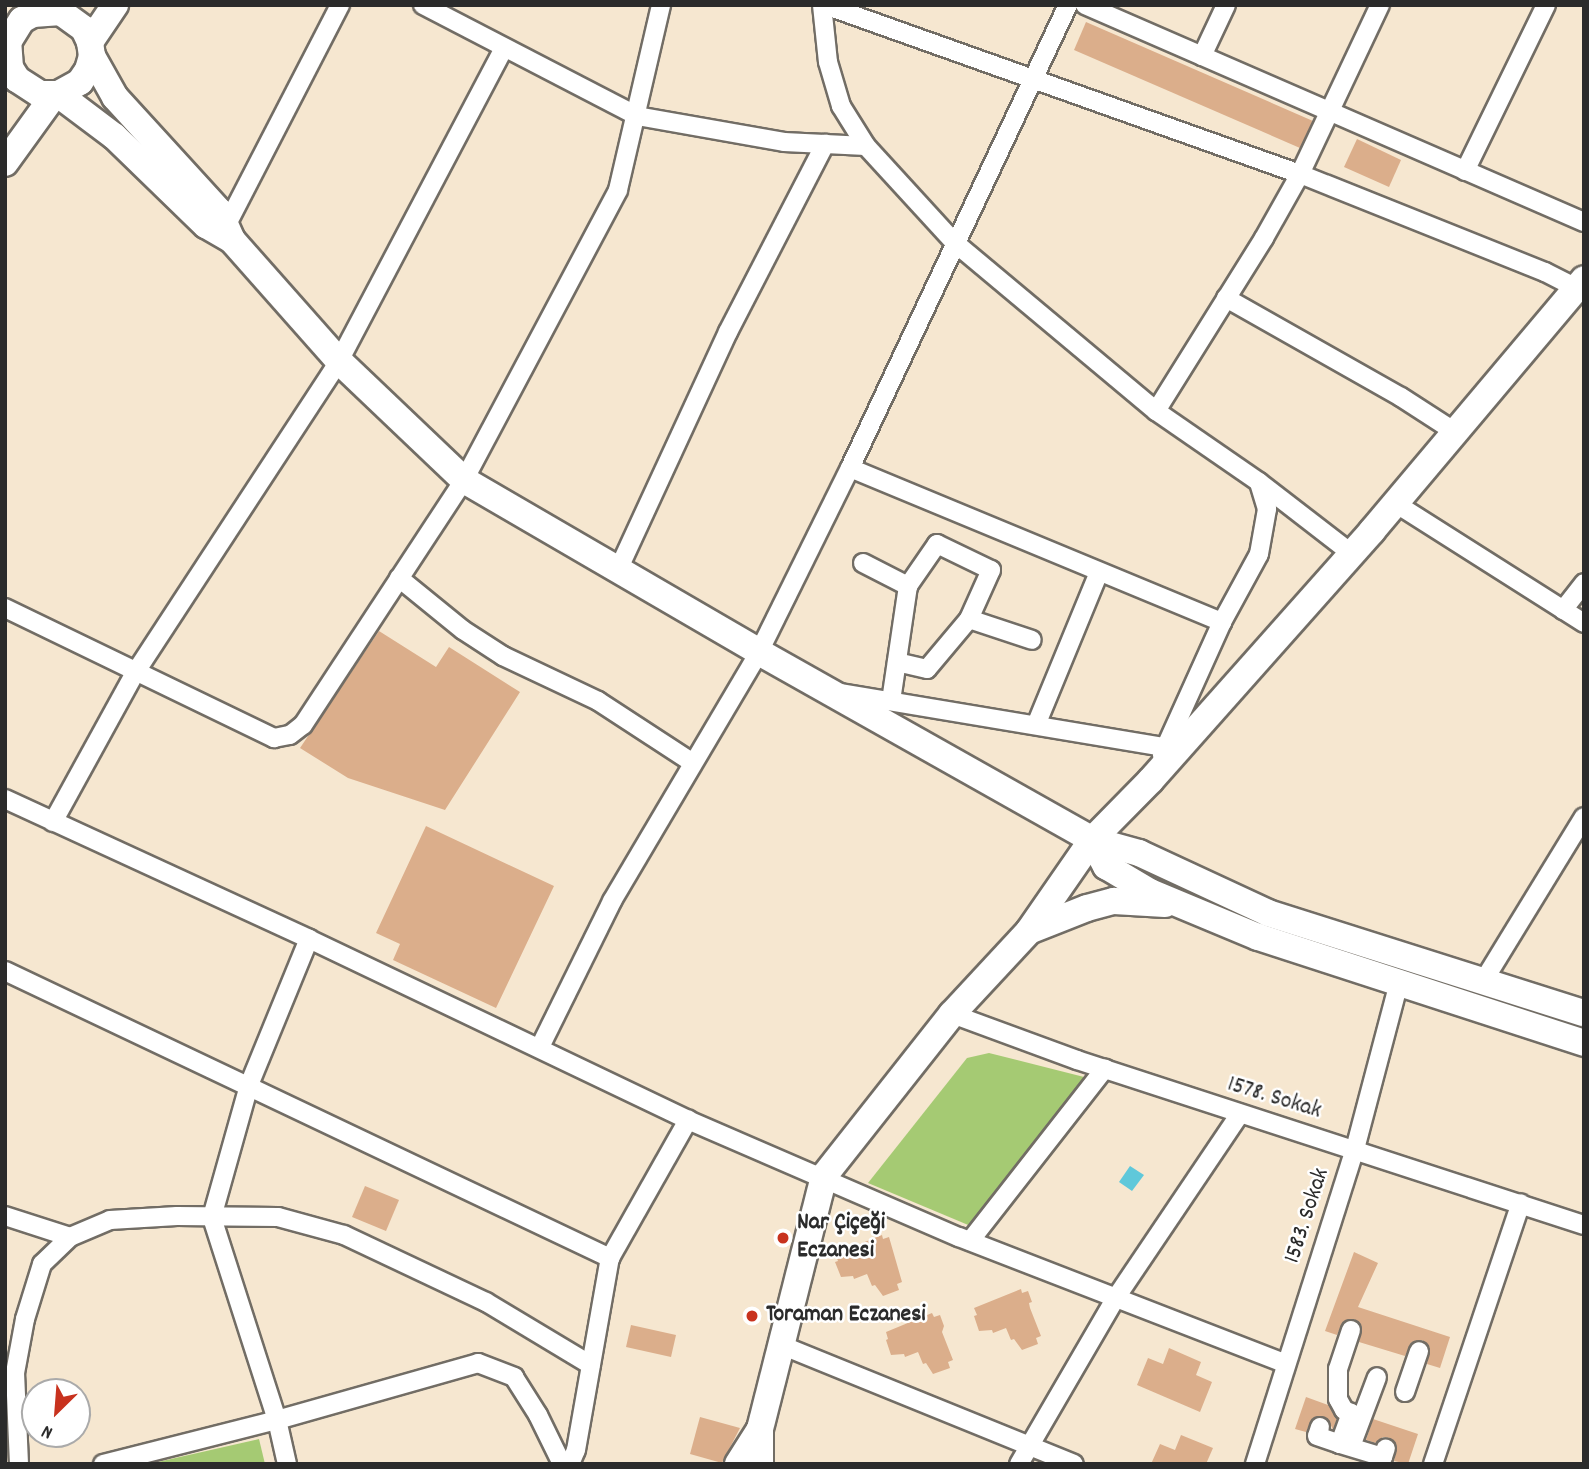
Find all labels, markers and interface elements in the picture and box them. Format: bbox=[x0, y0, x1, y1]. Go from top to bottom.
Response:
street label: 1578. Sokak bbox=[1223, 1071, 1325, 1127]
street label: 1583. Sokak bbox=[1279, 1165, 1337, 1267]
place label: Nar Çiçeği Eczanesi bbox=[797, 1210, 885, 1266]
marker: Nar Çiçeği Eczanesi bbox=[775, 1230, 791, 1246]
place label: Toraman Eczanesi bbox=[766, 1302, 926, 1330]
marker: Toraman Eczanesi bbox=[744, 1308, 760, 1324]
north arrow bbox=[21, 1378, 91, 1448]
text: N bbox=[38, 1416, 58, 1445]

